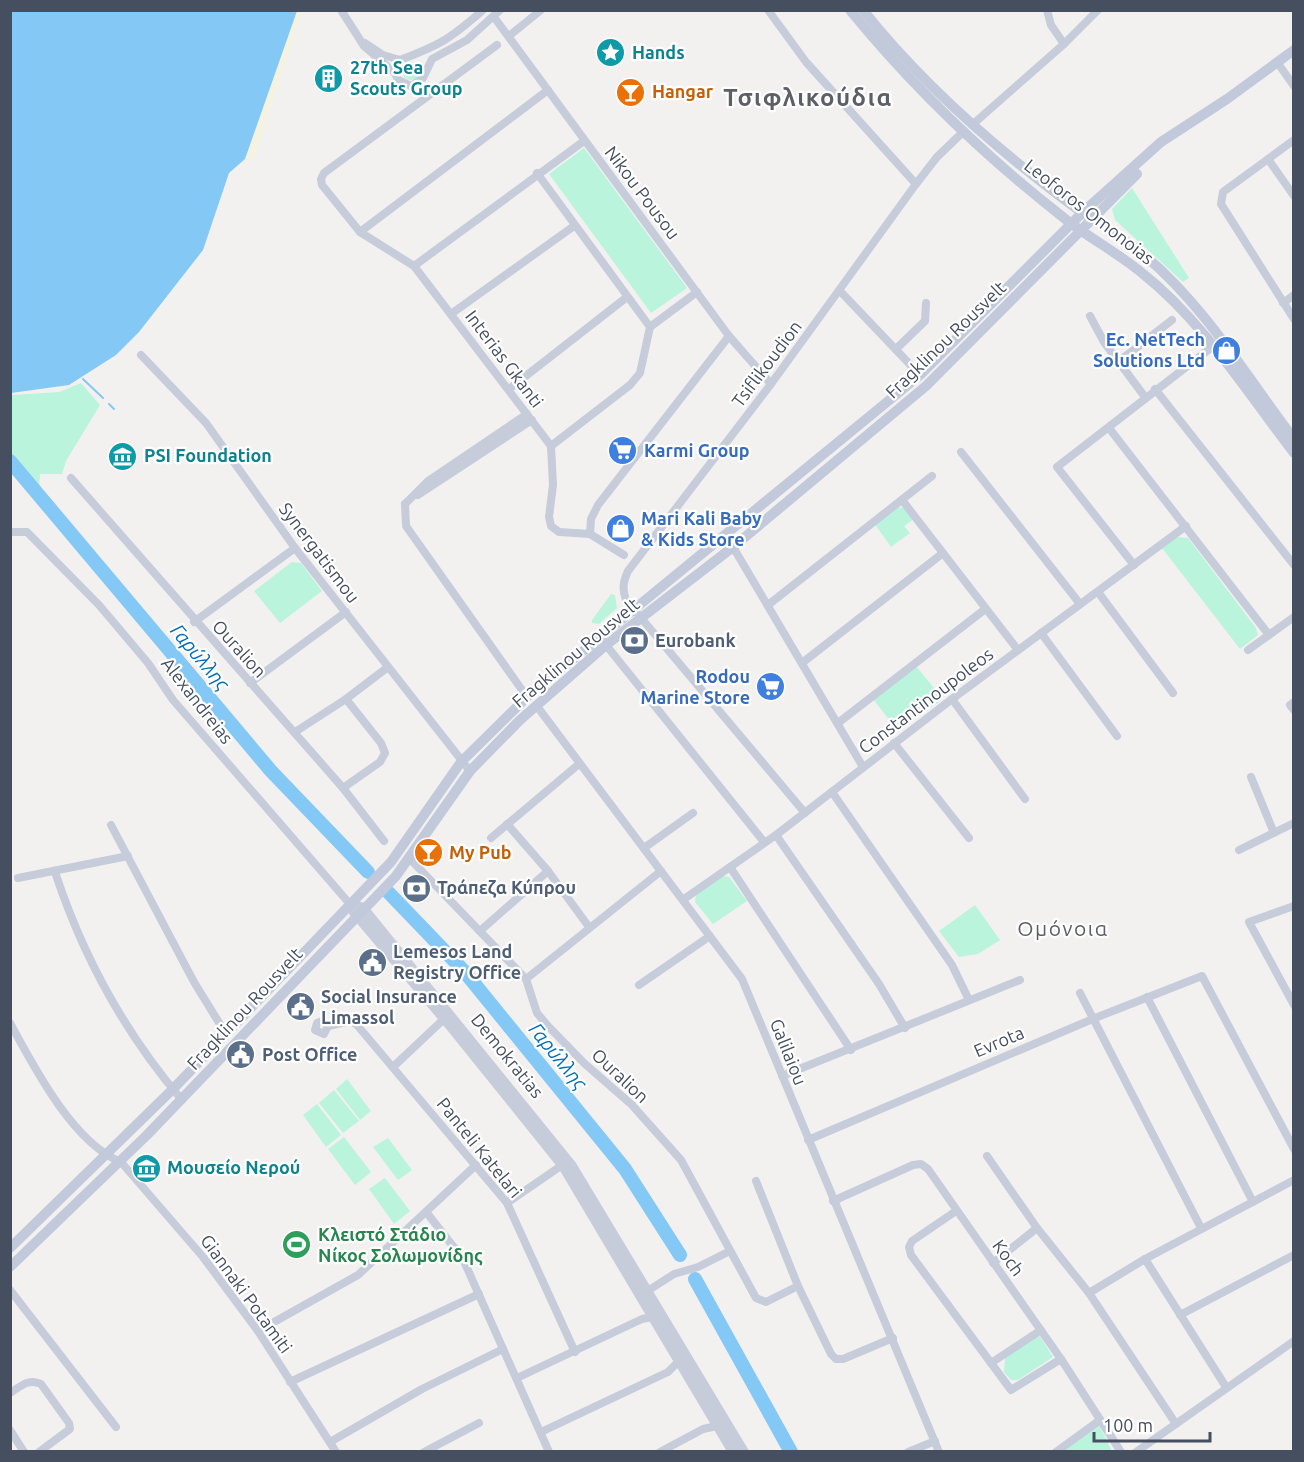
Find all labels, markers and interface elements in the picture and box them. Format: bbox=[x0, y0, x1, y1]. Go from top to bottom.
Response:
place icon: Hands bbox=[595, 37, 627, 69]
place label: Hands bbox=[632, 42, 685, 62]
place label: 27th Sea Scouts Group bbox=[350, 57, 462, 98]
building icon: 27th Sea Scouts Group bbox=[313, 62, 345, 94]
bar icon: Hangar bbox=[615, 76, 647, 108]
place label: Hangar bbox=[652, 81, 714, 101]
district label: Τσιφλικούδια bbox=[723, 84, 893, 111]
street label: Nikou Pousou bbox=[601, 142, 684, 243]
street label: Leoforos Omonoias bbox=[1021, 155, 1158, 268]
street label: Fragklinou Rousvelt bbox=[881, 277, 1010, 402]
street label: Interias Gkanti bbox=[462, 306, 548, 411]
street label: Tsiflikoudion bbox=[727, 316, 805, 410]
place label: Ec. NetTech Solutions Ltd bbox=[1093, 329, 1205, 370]
shop icon: Ec. NetTech Solutions Ltd bbox=[1210, 334, 1242, 366]
supermarket icon: Karmi Group bbox=[607, 435, 639, 467]
museum icon: PSI Foundation bbox=[107, 440, 139, 472]
place label: Karmi Group bbox=[644, 440, 750, 460]
place label: PSI Foundation bbox=[144, 445, 272, 465]
street label: Synergatismou bbox=[276, 498, 364, 606]
place label: Mari Kali Baby & Kids Store bbox=[641, 508, 762, 549]
shop icon: Mari Kali Baby & Kids Store bbox=[604, 513, 636, 545]
street label: Fragklinou Rousvelt bbox=[508, 593, 643, 711]
street label: Ouralion bbox=[209, 616, 271, 681]
water label: Γαρύλλης bbox=[166, 619, 235, 695]
bank icon: Eurobank bbox=[618, 625, 650, 657]
place label: Eurobank bbox=[655, 630, 736, 650]
street label: Constantinoupoleos bbox=[854, 643, 997, 757]
street label: Alexandreias bbox=[158, 653, 238, 748]
place label: Rodou Marine Store bbox=[640, 666, 750, 707]
supermarket icon: Rodou Marine Store bbox=[755, 671, 787, 703]
bar icon: My Pub bbox=[412, 837, 444, 869]
place label: My Pub bbox=[449, 842, 512, 862]
bank icon: Τράπεζα Κύπρου bbox=[400, 872, 432, 904]
place label: Τράπεζα Κύπρου bbox=[437, 877, 576, 898]
district label: Ομόνοια bbox=[1017, 916, 1109, 940]
place label: Lemesos Land Registry Office bbox=[393, 941, 521, 982]
street label: Fragklinou Rousvelt bbox=[183, 943, 306, 1073]
public building icon: Lemesos Land Registry Office bbox=[356, 946, 388, 978]
place label: Social Insurance Limassol bbox=[321, 986, 457, 1027]
public building icon: Social Insurance Limassol bbox=[284, 991, 316, 1023]
street label: Demokratias bbox=[468, 1009, 548, 1102]
street label: Galilaiou bbox=[767, 1016, 811, 1088]
water label: Γαρύλλης bbox=[525, 1018, 593, 1095]
street label: Evrota bbox=[971, 1022, 1027, 1061]
public building icon: Post Office bbox=[225, 1039, 257, 1071]
place label: Post Office bbox=[262, 1044, 357, 1064]
street label: Ouralion bbox=[588, 1044, 653, 1107]
street label: Panteli Katelari bbox=[433, 1093, 526, 1201]
museum icon: Μουσείο Νερού bbox=[130, 1152, 162, 1184]
place label: Μουσείο Νερού bbox=[167, 1157, 300, 1177]
place label: Κλειστό Στάδιο Νίκος Σολωμονίδης bbox=[318, 1224, 483, 1266]
sports icon: Κλειστό Στάδιο Νίκος Σολωμονίδης bbox=[281, 1229, 313, 1261]
street label: Giannaki Potamiti bbox=[197, 1230, 297, 1357]
street label: Koch bbox=[989, 1235, 1029, 1279]
scale bar bbox=[1094, 1405, 1210, 1443]
text: 100 m bbox=[1103, 1415, 1153, 1435]

